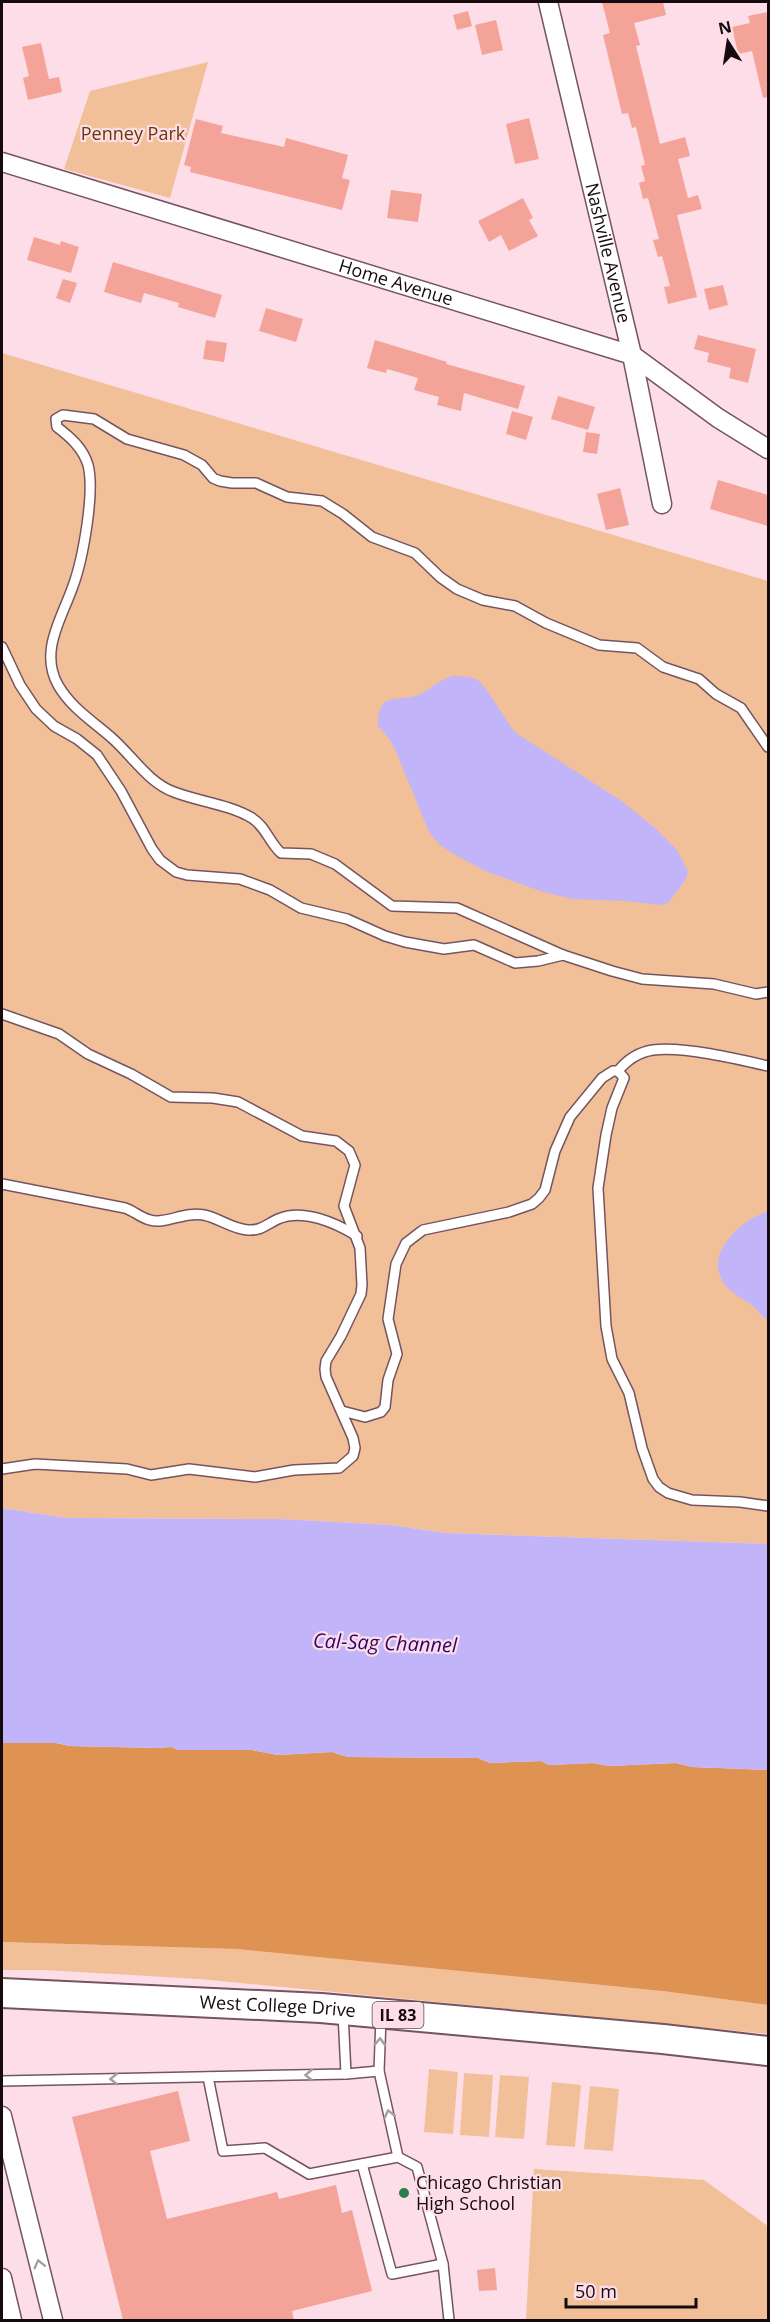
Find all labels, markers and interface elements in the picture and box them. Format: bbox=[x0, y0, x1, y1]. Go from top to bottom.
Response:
north arrow bbox=[698, 12, 758, 72]
text: N bbox=[716, 15, 734, 39]
park label: Penney Park bbox=[81, 121, 186, 145]
street label: Nashville Avenue bbox=[580, 180, 637, 325]
street label: Home Avenue bbox=[336, 253, 456, 311]
water label: Cal-Sag Channel bbox=[313, 1626, 458, 1659]
street label: West College Drive bbox=[199, 1989, 357, 2022]
road number: IL 83 bbox=[372, 2002, 424, 2028]
one-way arrow bbox=[373, 2038, 386, 2047]
one-way arrow bbox=[305, 2069, 314, 2081]
one-way arrow bbox=[110, 2073, 119, 2085]
one-way arrow bbox=[383, 2109, 396, 2119]
place label: Chicago Christian High School bbox=[416, 2170, 562, 2215]
marker: Chicago Christian High School bbox=[397, 2186, 411, 2200]
one-way arrow bbox=[34, 2259, 46, 2270]
scale bar bbox=[566, 2271, 696, 2309]
text: 50 m bbox=[575, 2279, 617, 2303]

